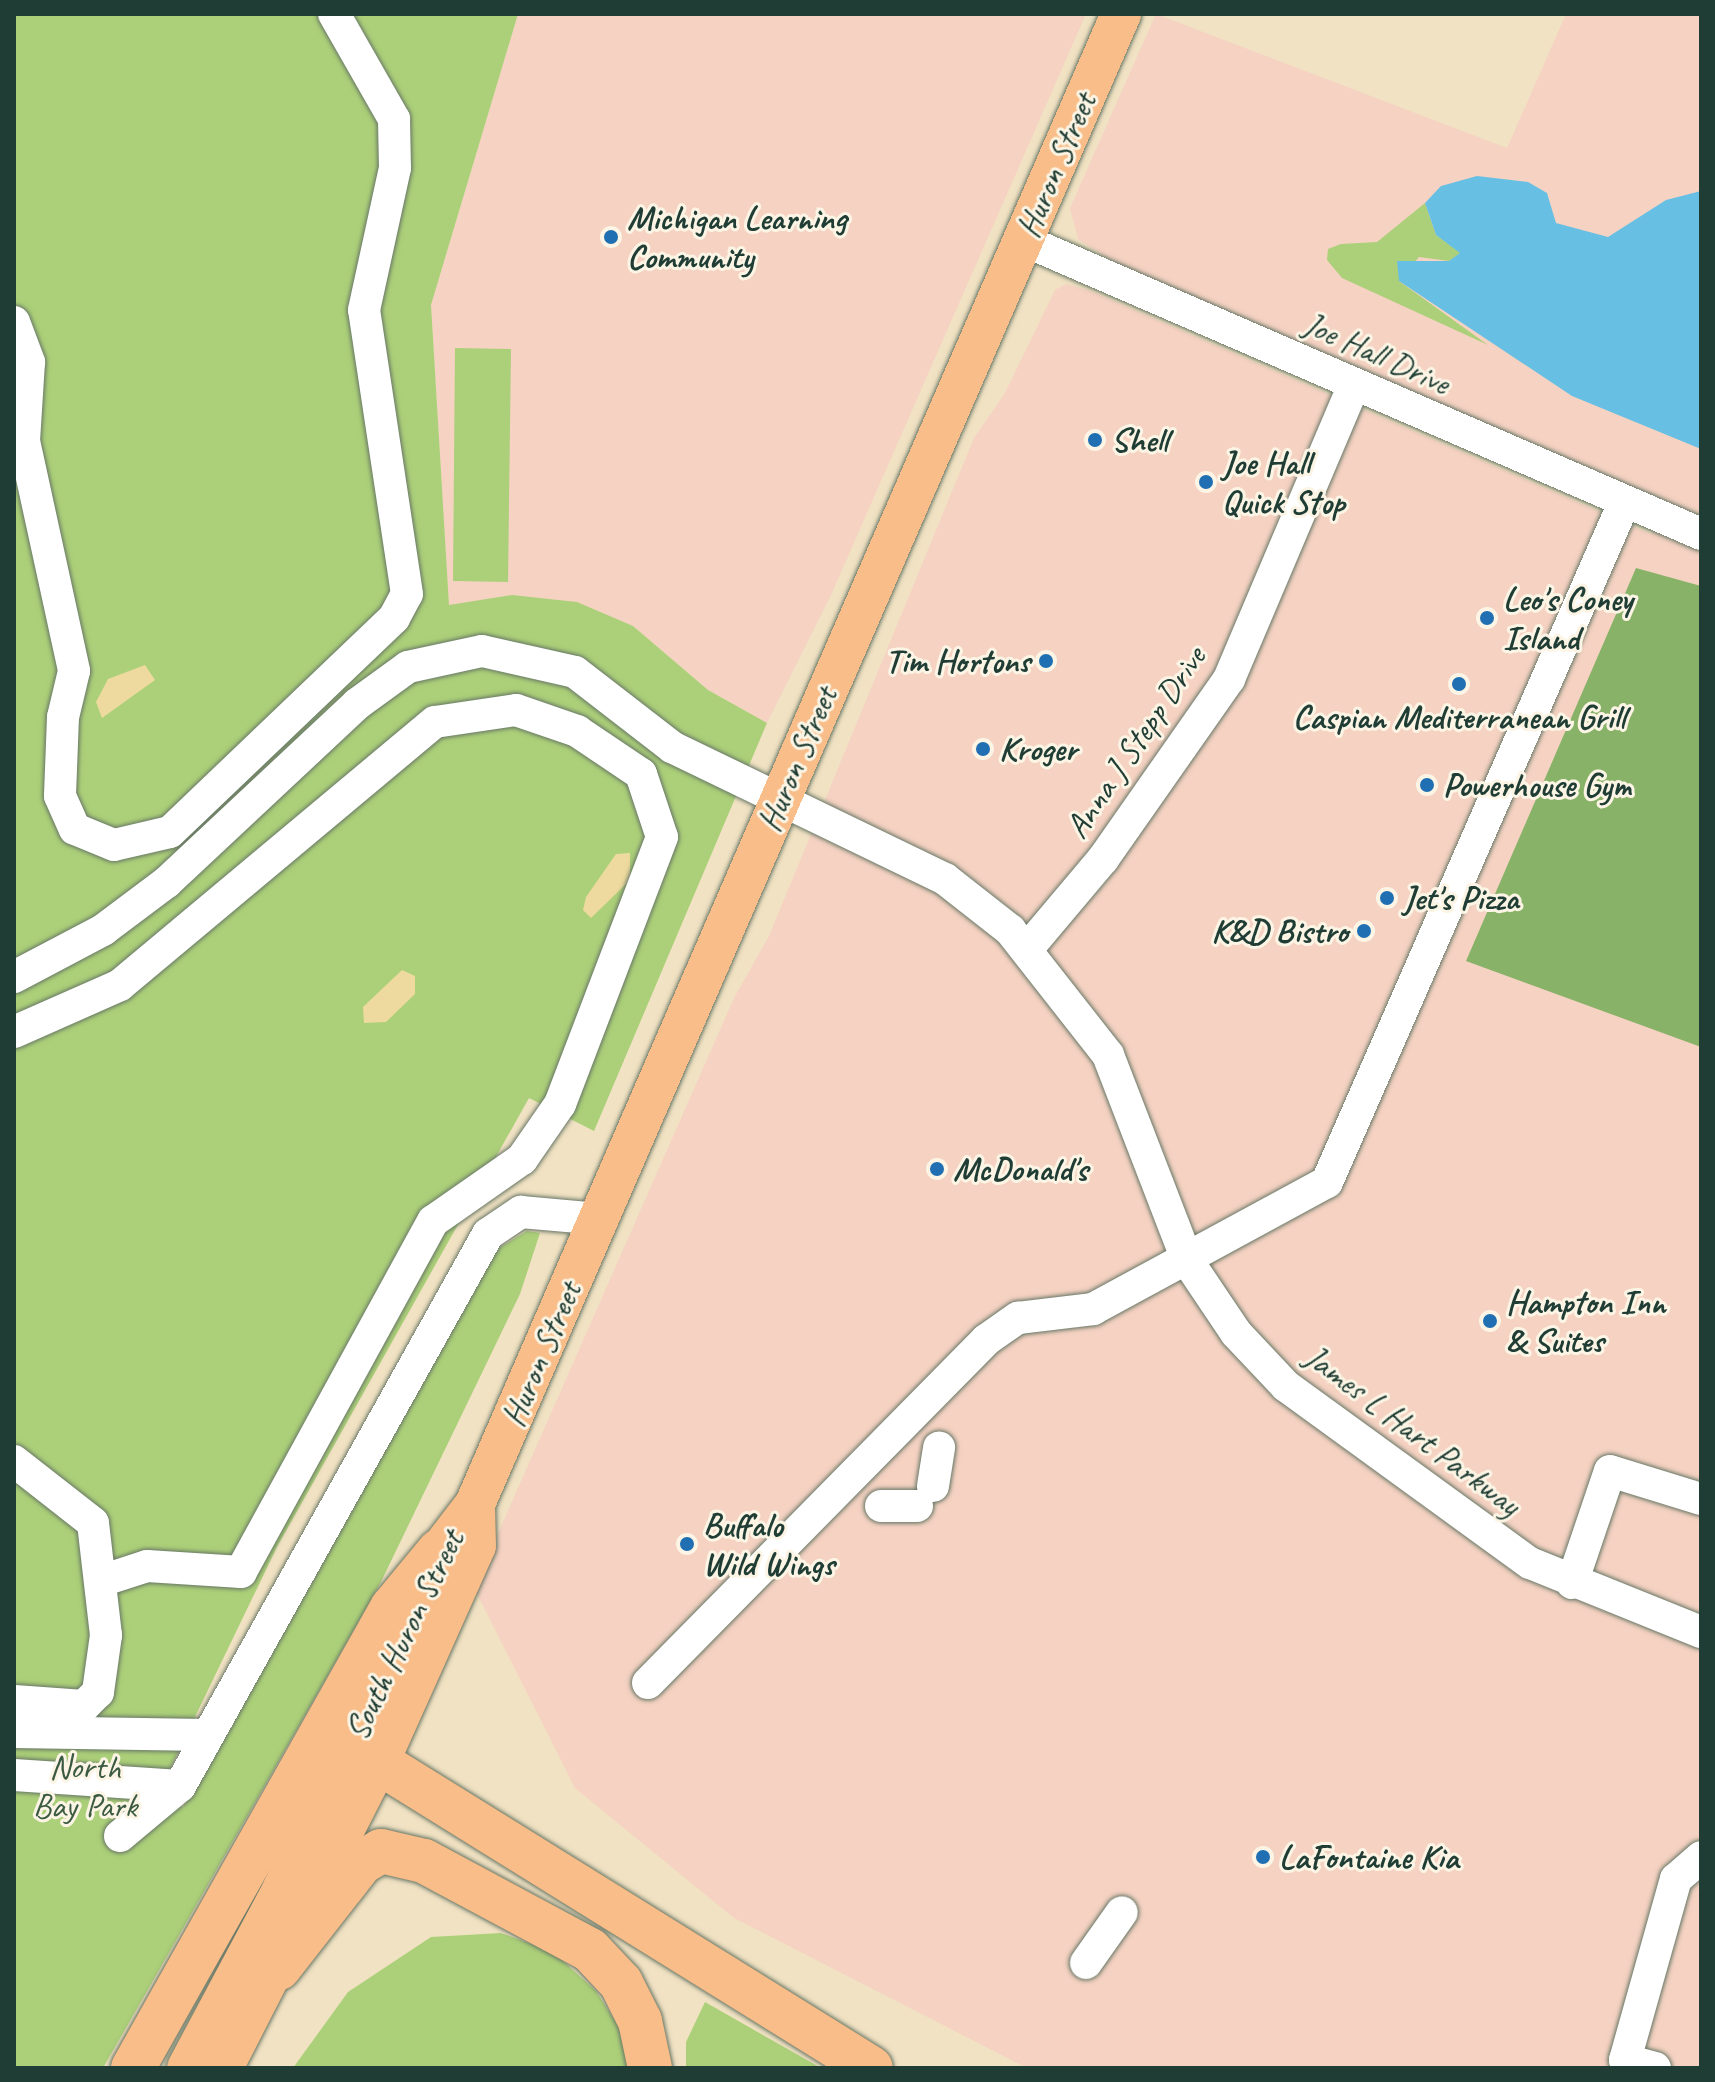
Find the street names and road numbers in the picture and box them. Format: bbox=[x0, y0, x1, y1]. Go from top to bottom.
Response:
street label: Huron Street bbox=[1007, 86, 1105, 244]
street label: Joe Hall Drive bbox=[1297, 303, 1457, 403]
street label: Anna J Stepp Drive bbox=[1056, 638, 1214, 846]
street label: Huron Street bbox=[748, 680, 846, 838]
street label: Huron Street bbox=[492, 1275, 590, 1433]
street label: James L Hart Parkway bbox=[1297, 1335, 1529, 1525]
street label: South Huron Street bbox=[335, 1523, 473, 1747]

